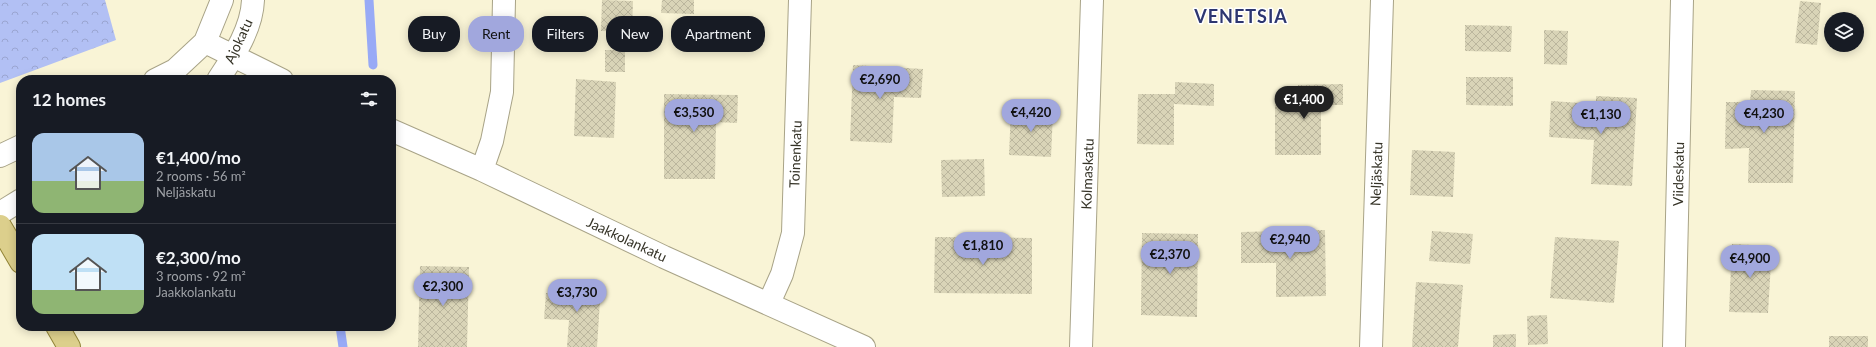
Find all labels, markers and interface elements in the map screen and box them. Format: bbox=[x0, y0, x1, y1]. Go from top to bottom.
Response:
district label: VENETSIA bbox=[1193, 5, 1288, 27]
map controls bbox=[1824, 12, 1864, 52]
button: layers bbox=[1824, 12, 1864, 52]
street label: Ajokatu bbox=[220, 16, 256, 66]
chip: Buy bbox=[408, 16, 460, 52]
chip: Rent bbox=[468, 16, 524, 52]
chip: Filters bbox=[532, 16, 598, 52]
chip: New bbox=[606, 16, 663, 52]
chip: Apartment bbox=[671, 16, 765, 52]
pin: €2,690 bbox=[847, 66, 913, 100]
text: €2,690 bbox=[860, 71, 900, 87]
pin: €1,400 bbox=[1271, 86, 1337, 120]
icon: filters bbox=[358, 88, 380, 110]
text: 12 homes bbox=[32, 89, 106, 110]
text: €1,400 bbox=[1284, 91, 1324, 107]
pin: €3,530 bbox=[661, 99, 727, 133]
pin: €4,420 bbox=[998, 99, 1064, 133]
pin: €4,230 bbox=[1731, 100, 1797, 134]
pin: €1,130 bbox=[1568, 101, 1634, 135]
text: €3,530 bbox=[674, 104, 714, 120]
text: €4,420 bbox=[1011, 104, 1051, 120]
text: €4,230 bbox=[1744, 105, 1784, 121]
text: €1,130 bbox=[1581, 106, 1621, 122]
street label: Toinenkatu bbox=[785, 120, 805, 188]
street label: Kolmaskatu bbox=[1077, 138, 1097, 210]
street label: Neljäskatu bbox=[1366, 142, 1386, 206]
street label: Viideskatu bbox=[1669, 142, 1687, 206]
text: €1,400/mo bbox=[156, 147, 241, 168]
icon: home bbox=[64, 149, 112, 197]
text: 2 rooms · 56 m² bbox=[156, 168, 246, 184]
text: Neljäskatu bbox=[156, 184, 216, 200]
street label: Jaakkolankatu bbox=[584, 213, 670, 265]
pin: €2,940 bbox=[1257, 226, 1323, 260]
text: €2,940 bbox=[1270, 231, 1310, 247]
pin: €1,810 bbox=[950, 232, 1016, 266]
text: €1,810 bbox=[963, 237, 1003, 253]
pin: €2,370 bbox=[1137, 241, 1203, 275]
pin: €4,900 bbox=[1717, 245, 1783, 279]
text: €2,370 bbox=[1150, 246, 1190, 262]
text: €2,300/mo bbox=[156, 247, 241, 268]
icon: home bbox=[64, 250, 112, 298]
text: €4,900 bbox=[1730, 250, 1770, 266]
text: 3 rooms · 92 m² bbox=[156, 268, 246, 284]
pin: €2,300 bbox=[410, 273, 476, 307]
text: €2,300 bbox=[423, 278, 463, 294]
pin: €3,730 bbox=[544, 279, 610, 313]
text: Jaakkolankatu bbox=[156, 284, 236, 300]
text: €3,730 bbox=[557, 284, 597, 300]

